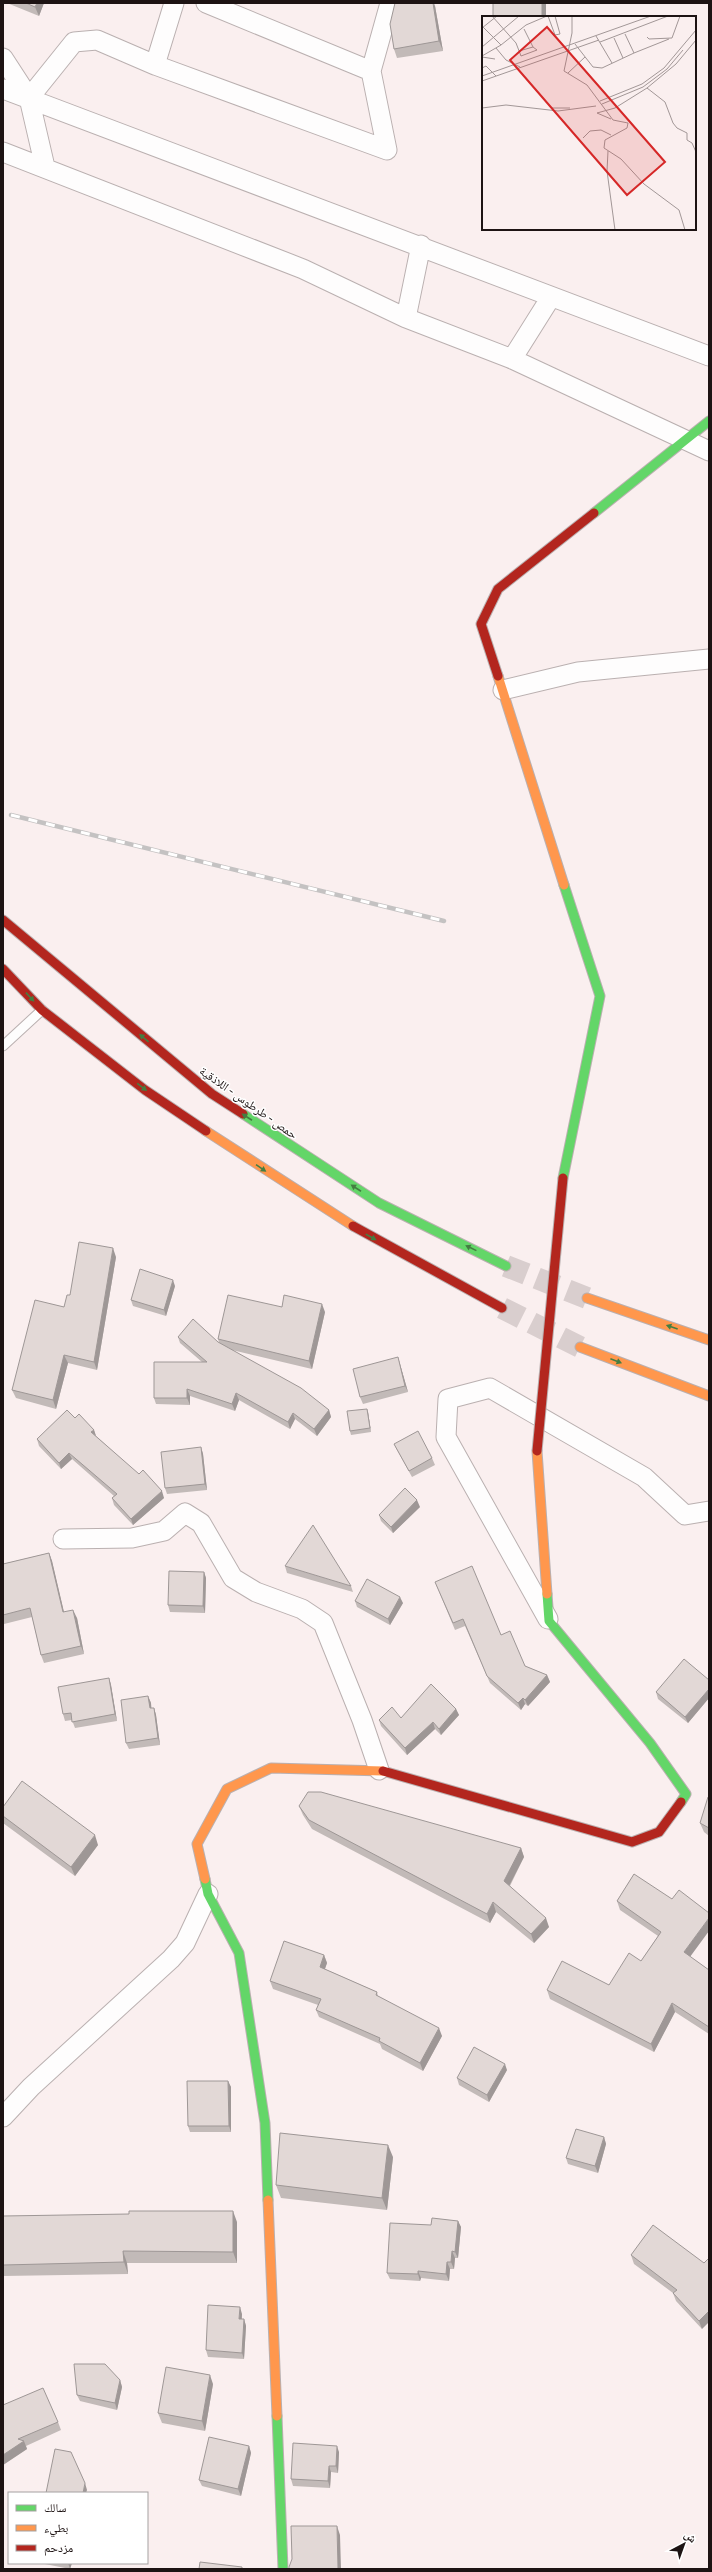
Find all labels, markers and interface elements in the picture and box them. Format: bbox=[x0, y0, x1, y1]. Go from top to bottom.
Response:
inset map bbox=[482, 16, 696, 230]
one-way arrow bbox=[25, 992, 35, 1002]
one-way arrow bbox=[139, 1033, 150, 1042]
street label: حمص - طرطوس - اللاذقية bbox=[197, 1063, 301, 1142]
one-way arrow bbox=[137, 1083, 147, 1091]
one-way arrow bbox=[241, 1113, 253, 1120]
one-way arrow bbox=[256, 1164, 267, 1172]
one-way arrow bbox=[351, 1184, 361, 1192]
one-way arrow bbox=[366, 1233, 377, 1240]
one-way arrow bbox=[465, 1245, 476, 1252]
one-way arrow bbox=[666, 1324, 678, 1330]
one-way arrow bbox=[610, 1358, 622, 1364]
legend bbox=[8, 2492, 148, 2564]
text: سالك bbox=[44, 2500, 66, 2514]
text: بطيء bbox=[44, 2520, 68, 2538]
north arrow bbox=[664, 2524, 704, 2564]
text: ش bbox=[681, 2527, 700, 2547]
text: مزدحم bbox=[44, 2540, 73, 2556]

